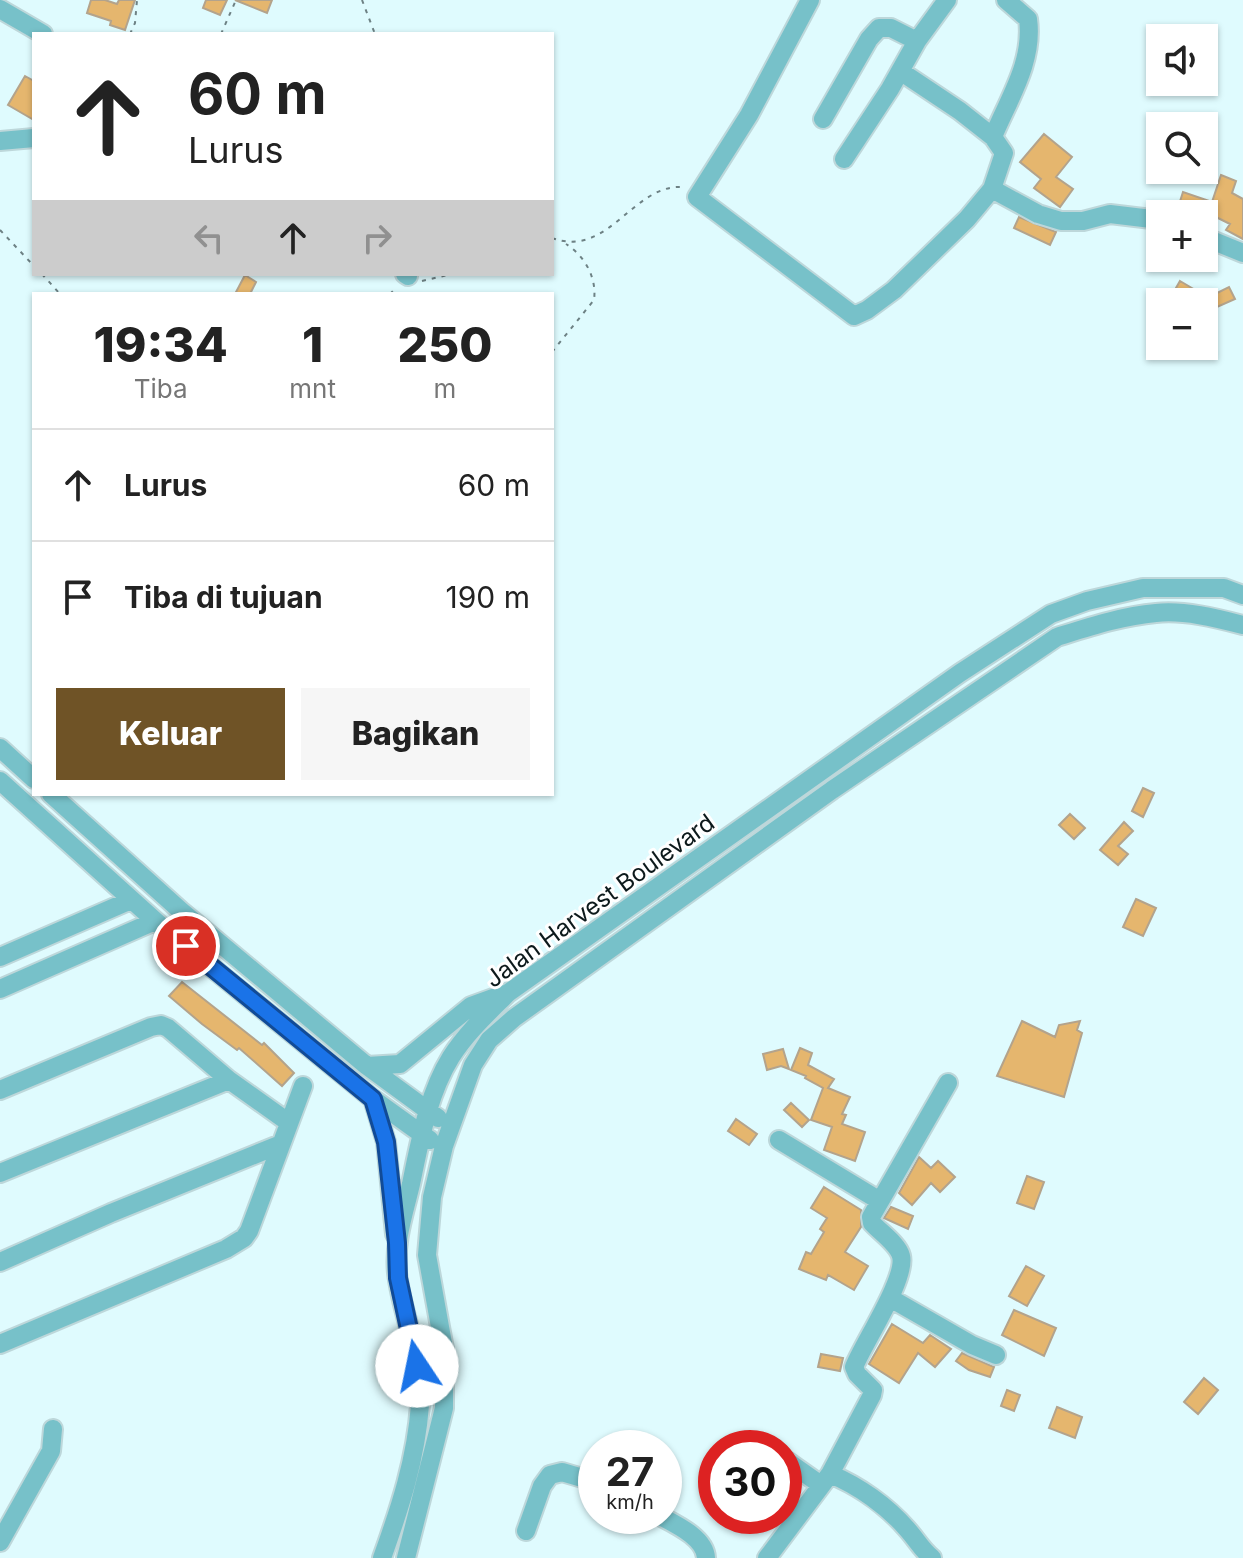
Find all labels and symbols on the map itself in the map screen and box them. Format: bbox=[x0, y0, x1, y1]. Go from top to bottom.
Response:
street label: Jalan Harvest Boulevard bbox=[479, 808, 720, 994]
pin bbox=[152, 912, 220, 980]
position arrow bbox=[375, 1324, 459, 1408]
speed limit sign: 30 bbox=[698, 1430, 802, 1534]

